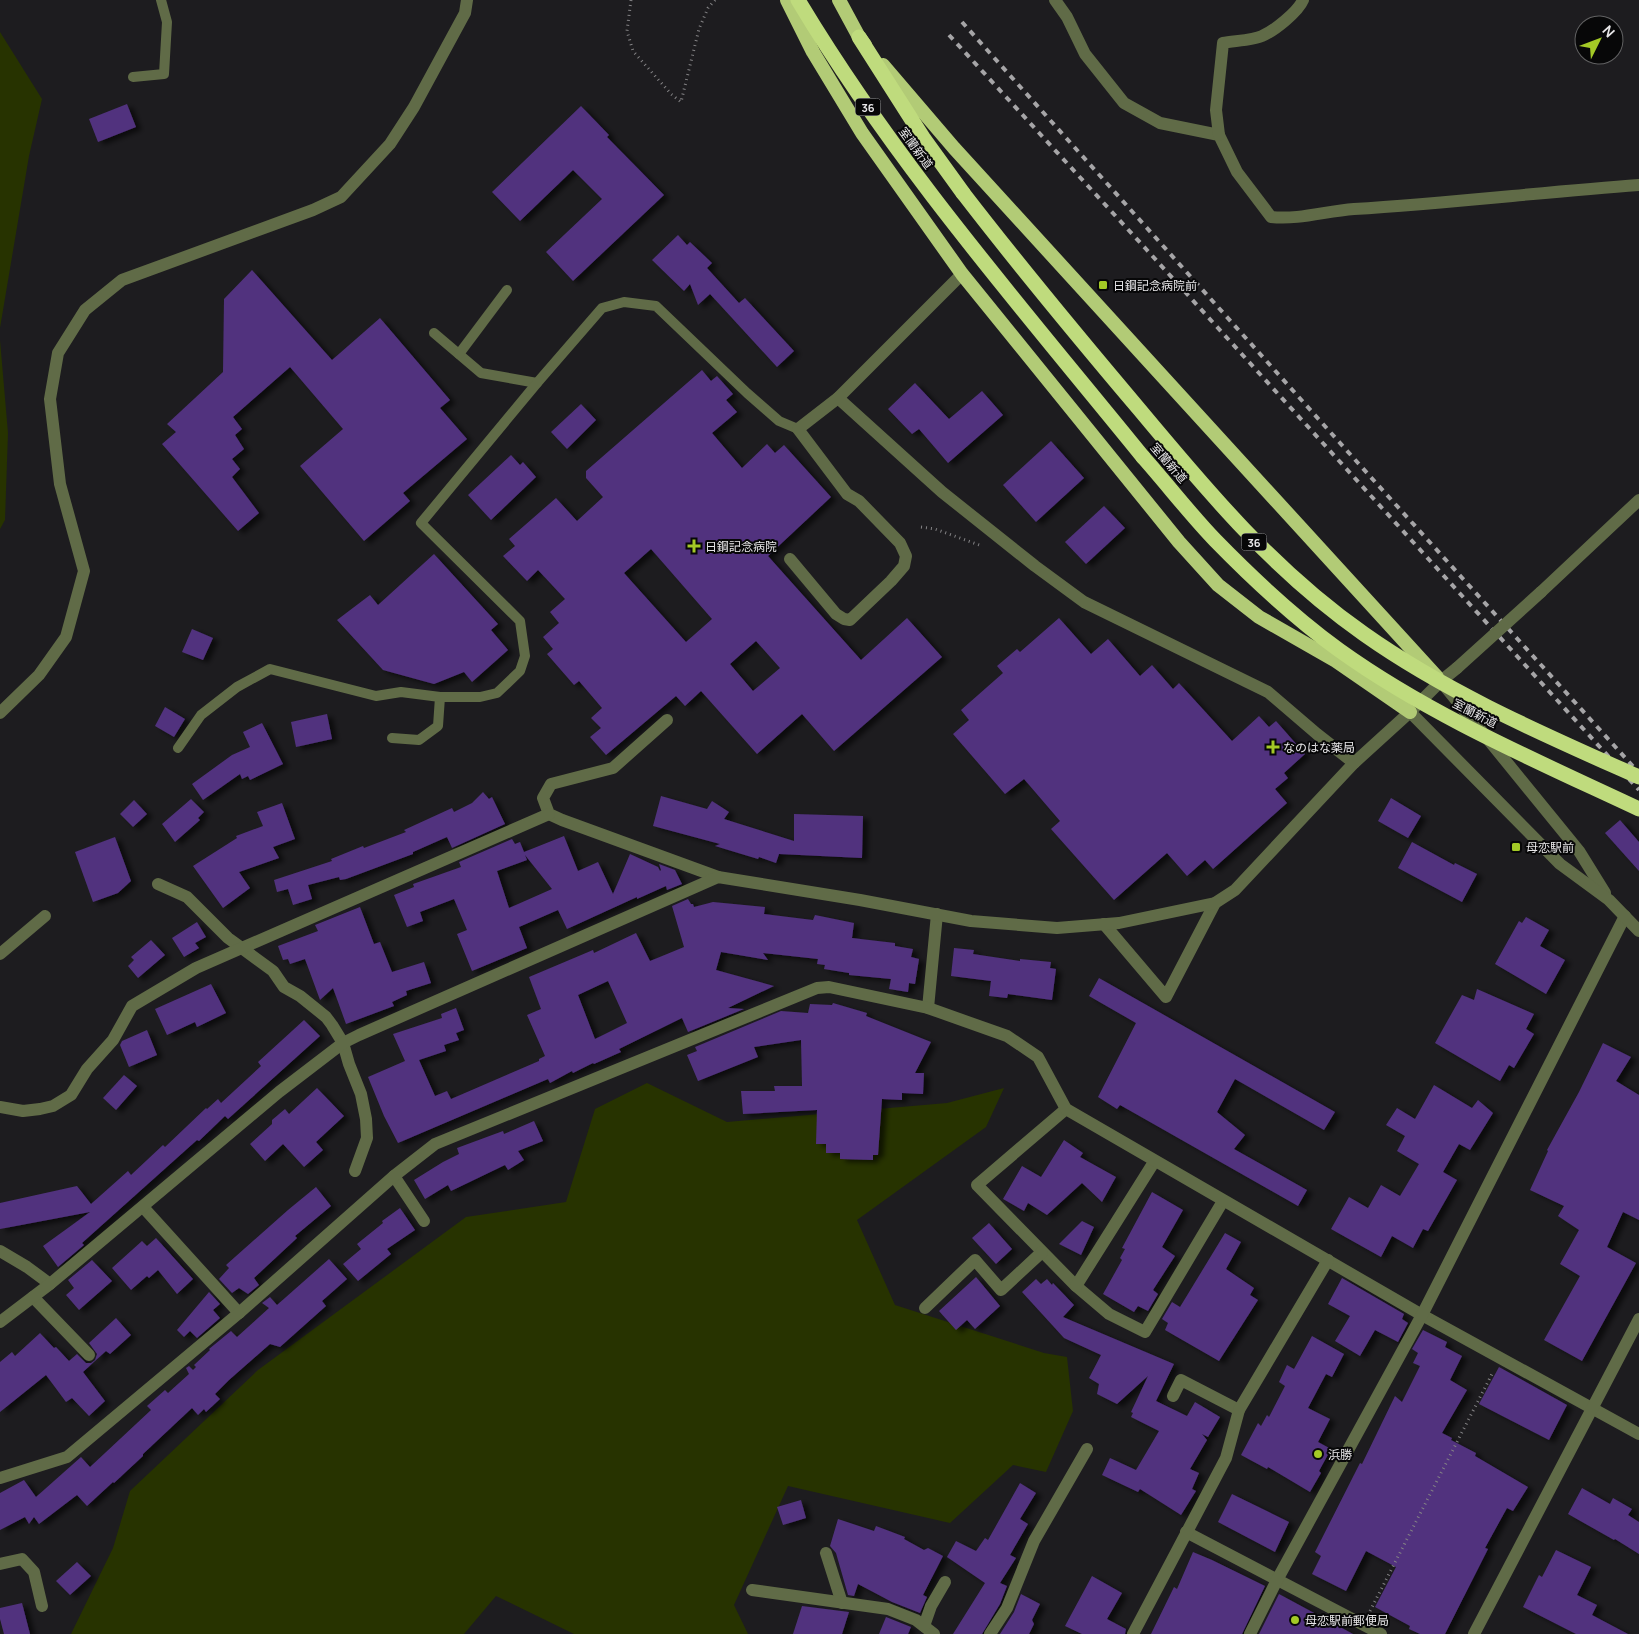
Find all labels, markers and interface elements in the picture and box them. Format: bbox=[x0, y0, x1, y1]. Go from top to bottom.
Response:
north arrow bbox=[1574, 15, 1624, 65]
text: N bbox=[1599, 21, 1619, 41]
road number: 36 bbox=[856, 98, 880, 115]
street label: 室蘭新道 bbox=[895, 124, 937, 172]
place label: 日鋼記念病院前 bbox=[1113, 277, 1197, 294]
marker: 日鋼記念病院前 bbox=[1097, 279, 1109, 291]
street label: 室蘭新道 bbox=[1147, 439, 1191, 487]
road number: 36 bbox=[1242, 534, 1266, 550]
place label: 日鋼記念病院 bbox=[705, 538, 777, 555]
marker: 日鋼記念病院 bbox=[687, 539, 701, 553]
street label: 室蘭新道 bbox=[1450, 695, 1500, 731]
place label: なのはな薬局 bbox=[1283, 739, 1355, 756]
marker: なのはな薬局 bbox=[1267, 741, 1279, 753]
place label: 母恋駅前 bbox=[1526, 839, 1574, 856]
marker: 母恋駅前 bbox=[1510, 841, 1522, 853]
place label: 浜勝 bbox=[1328, 1446, 1352, 1463]
marker: 浜勝 bbox=[1312, 1448, 1324, 1460]
place label: 母恋駅前郵便局 bbox=[1305, 1612, 1389, 1629]
marker: 母恋駅前郵便局 bbox=[1289, 1614, 1301, 1626]

